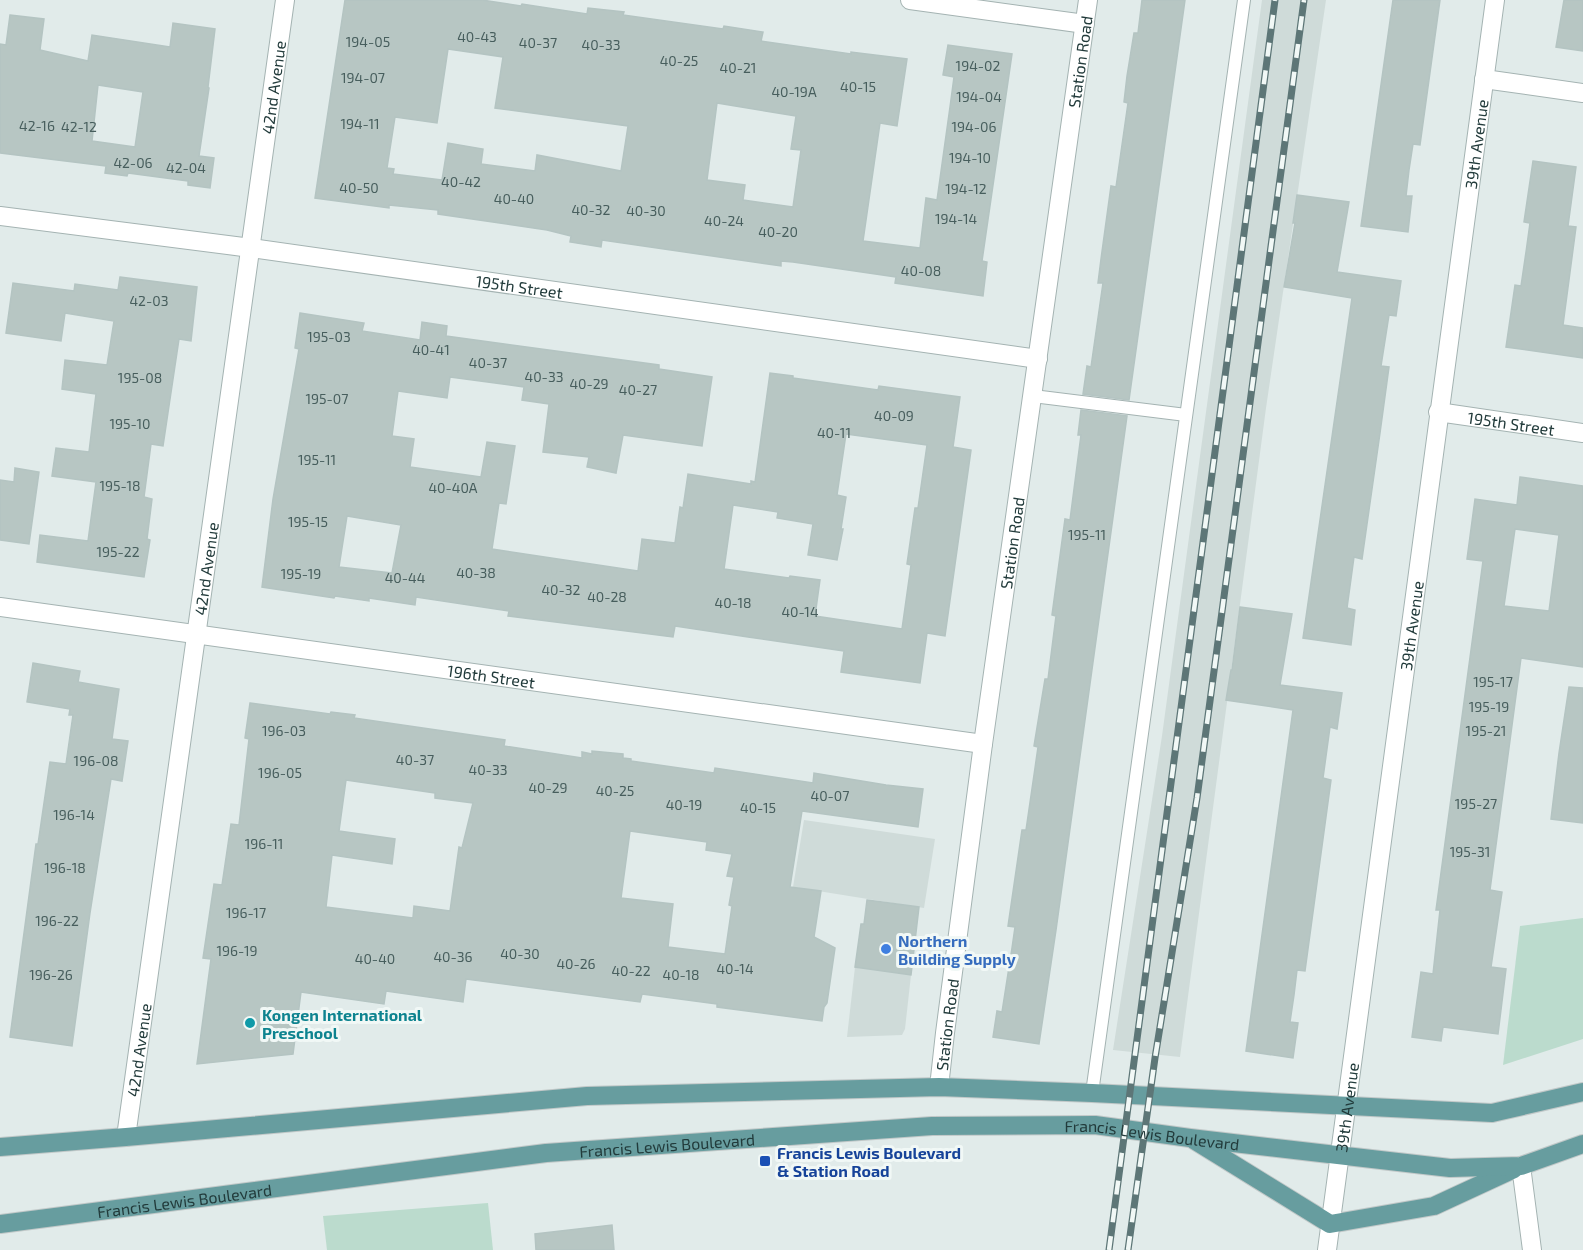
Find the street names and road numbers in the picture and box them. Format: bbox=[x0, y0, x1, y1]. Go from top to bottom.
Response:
street label: Station Road bbox=[1063, 14, 1095, 109]
street label: 42nd Avenue bbox=[257, 39, 289, 135]
street label: 39th Avenue bbox=[1460, 98, 1491, 190]
street label: 195th Street bbox=[475, 270, 564, 301]
street label: 195th Street bbox=[1467, 407, 1556, 438]
street label: Station Road bbox=[996, 496, 1027, 590]
street label: 42nd Avenue bbox=[190, 521, 221, 616]
street label: 39th Avenue bbox=[1395, 580, 1426, 672]
street label: 196th Street bbox=[446, 660, 536, 691]
street label: Station Road bbox=[931, 977, 962, 1072]
street label: 42nd Avenue bbox=[122, 1002, 154, 1098]
street label: 39th Avenue bbox=[1331, 1061, 1362, 1153]
street label: Francis Lewis Boulevard bbox=[1064, 1115, 1240, 1153]
street label: Francis Lewis Boulevard bbox=[579, 1129, 756, 1160]
street label: Francis Lewis Boulevard bbox=[96, 1179, 273, 1221]

